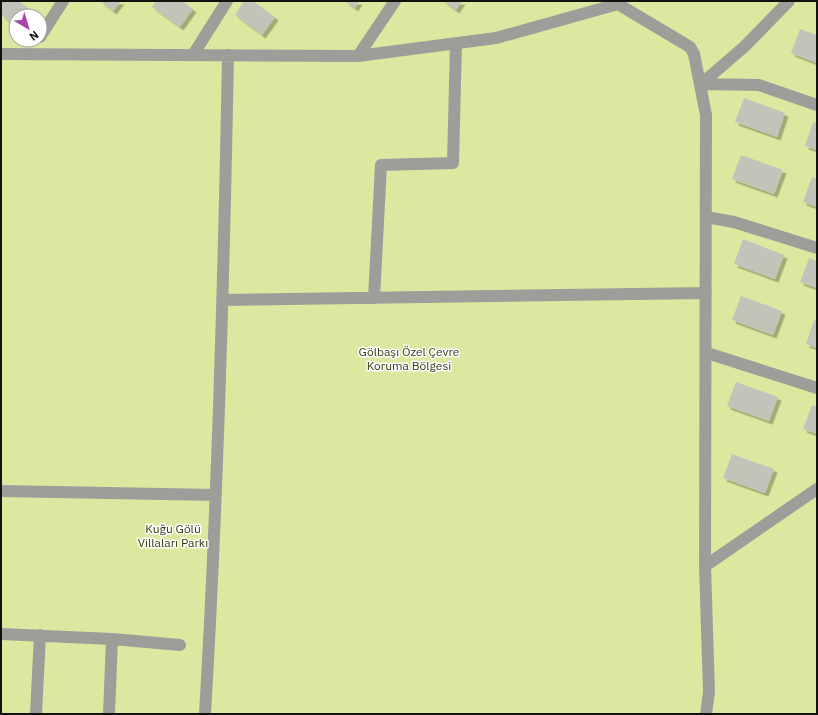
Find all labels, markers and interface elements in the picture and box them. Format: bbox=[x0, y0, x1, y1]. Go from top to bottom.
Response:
north arrow bbox=[8, 8, 48, 48]
text: N bbox=[27, 28, 42, 44]
park label: Gölbaşı Özel Çevre Koruma Bölgesi bbox=[359, 344, 460, 373]
park label: Kuğu Gölü Villaları Parkı bbox=[138, 521, 208, 550]

